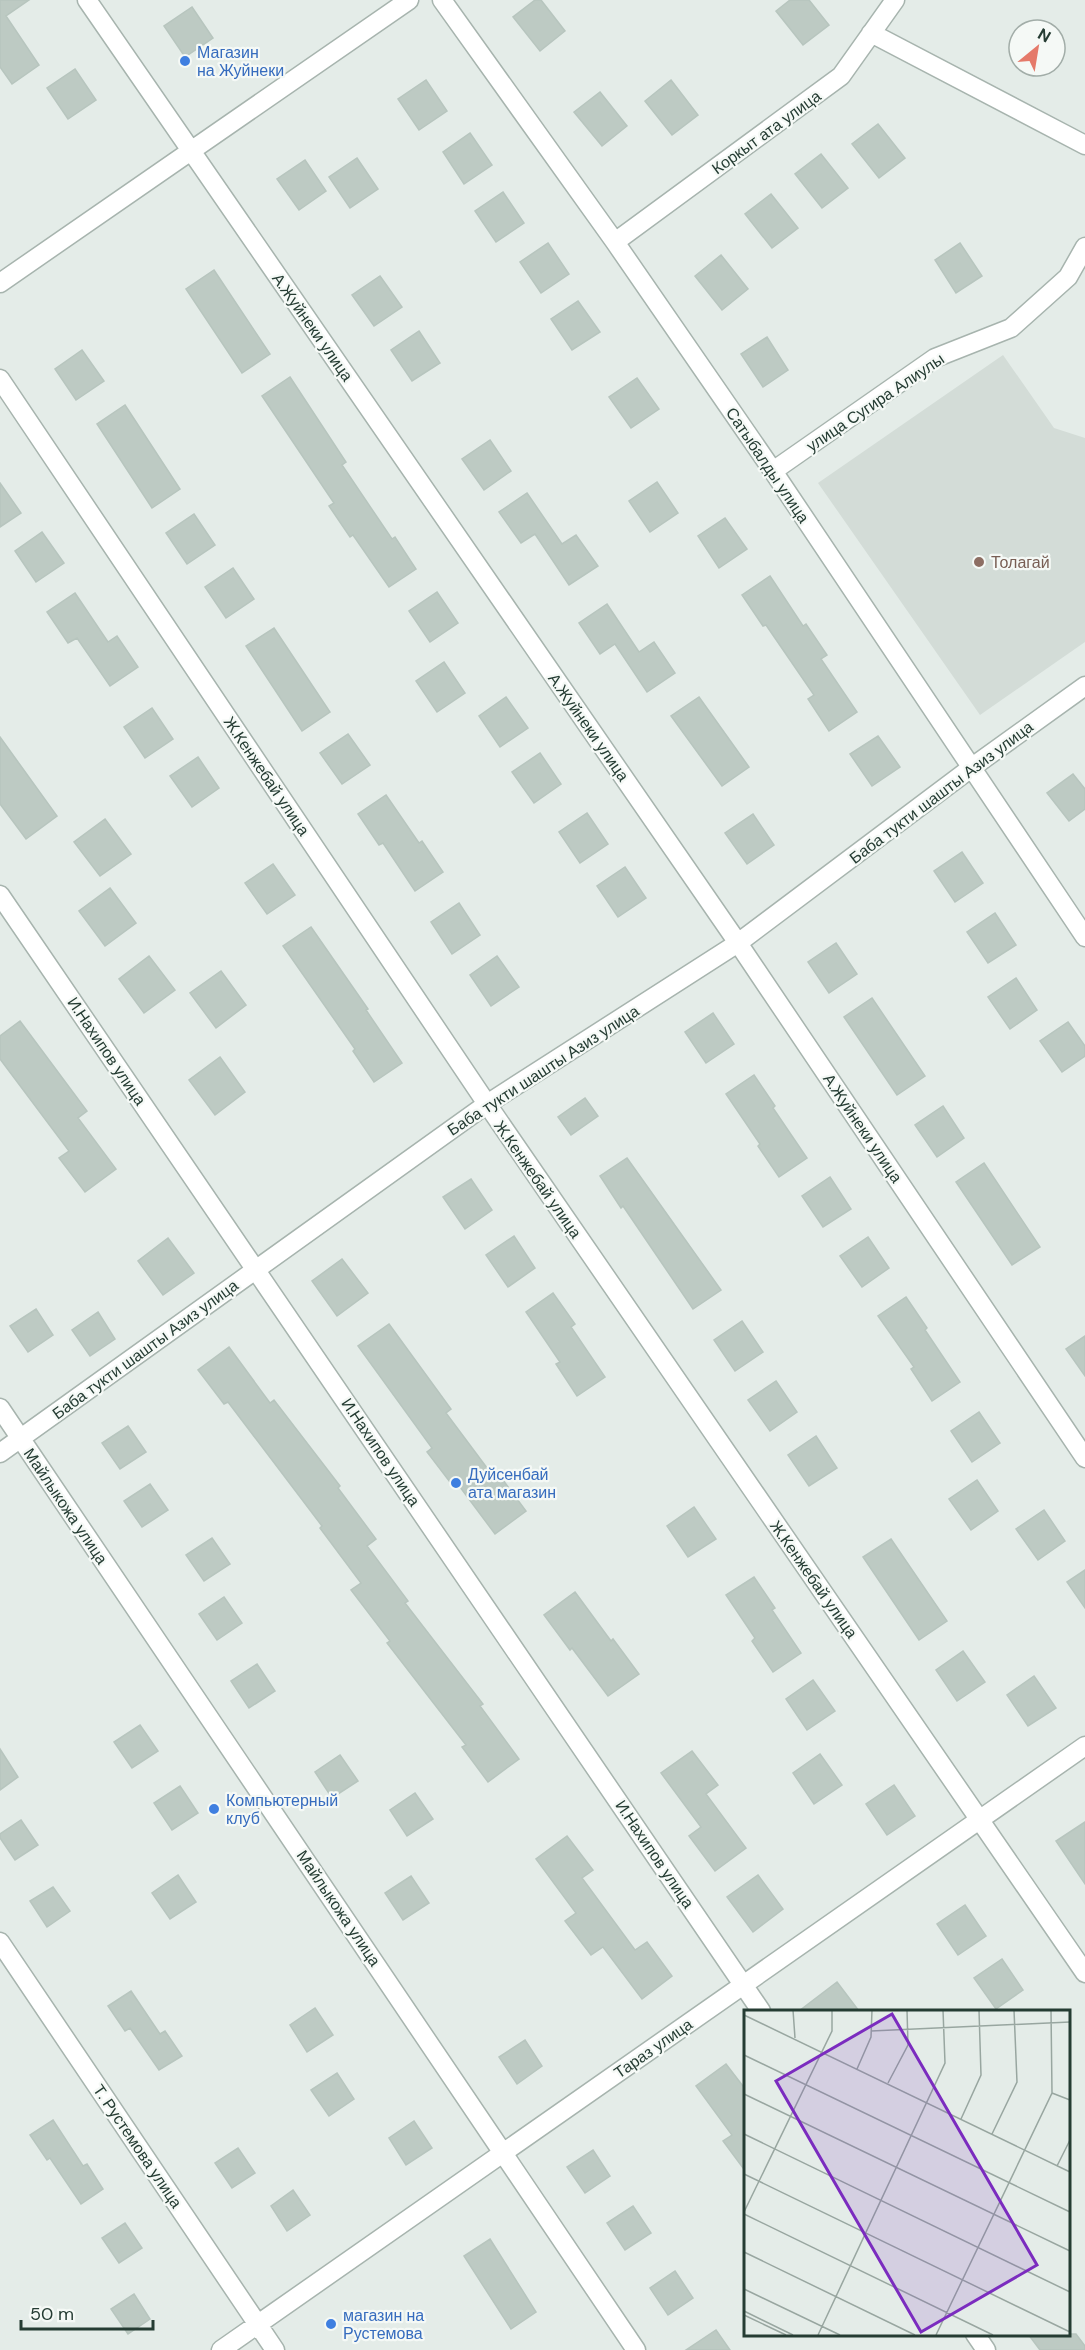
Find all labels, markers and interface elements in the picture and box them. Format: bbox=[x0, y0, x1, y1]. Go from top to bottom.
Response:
north arrow bbox=[1007, 18, 1067, 78]
text: N bbox=[1034, 23, 1055, 47]
place label: Магазин на Жуйнеки bbox=[197, 42, 284, 81]
marker: Магазин на Жуйнеки bbox=[178, 54, 192, 68]
street label: Коркыт ата улица bbox=[708, 86, 825, 179]
street label: А.Жуйнеки улица bbox=[267, 269, 358, 386]
street label: улица Сугира Алиулы bbox=[802, 348, 948, 456]
street label: Сатыбалды улица bbox=[721, 403, 814, 527]
place label: Толагай bbox=[991, 552, 1050, 573]
marker: Толагай bbox=[972, 555, 986, 569]
street label: А.Жуйнеки улица bbox=[543, 669, 634, 786]
street label: Ж.Кенжебай улица bbox=[219, 713, 314, 840]
street label: Баба тукти шашты Азиз улица bbox=[845, 716, 1037, 868]
street label: И.Нахипов улица bbox=[63, 993, 151, 1110]
street label: Баба тукти шашты Азиз улица bbox=[443, 1000, 643, 1140]
street label: А.Жуйнеки улица bbox=[818, 1070, 907, 1187]
street label: Ж.Кенжебай улица bbox=[489, 1116, 586, 1242]
street label: Баба тукти шашты Азиз улица bbox=[48, 1275, 242, 1424]
street label: И.Нахипов улица bbox=[337, 1394, 425, 1511]
street label: Майлыкожа улица bbox=[19, 1444, 112, 1569]
place label: Дуйсенбай ата магазин bbox=[468, 1464, 556, 1503]
marker: Дуйсенбай ата магазин bbox=[449, 1476, 463, 1490]
street label: Ж.Кенжебай улица bbox=[765, 1516, 862, 1642]
place label: Компьютерный клуб bbox=[226, 1790, 338, 1829]
street label: И.Нахипов улица bbox=[611, 1796, 699, 1913]
marker: Компьютерный клуб bbox=[207, 1802, 221, 1816]
street label: Майлыкожа улица bbox=[292, 1846, 385, 1971]
inset map bbox=[744, 2010, 1070, 2335]
street label: Тараз улица bbox=[610, 2014, 697, 2083]
street label: Т. Рустемова улица bbox=[88, 2080, 187, 2212]
scale bar bbox=[21, 2293, 153, 2331]
text: 50 m bbox=[30, 2302, 74, 2326]
place label: магазин на Рустемова bbox=[343, 2305, 424, 2344]
marker: магазин на Рустемова bbox=[324, 2317, 338, 2331]

